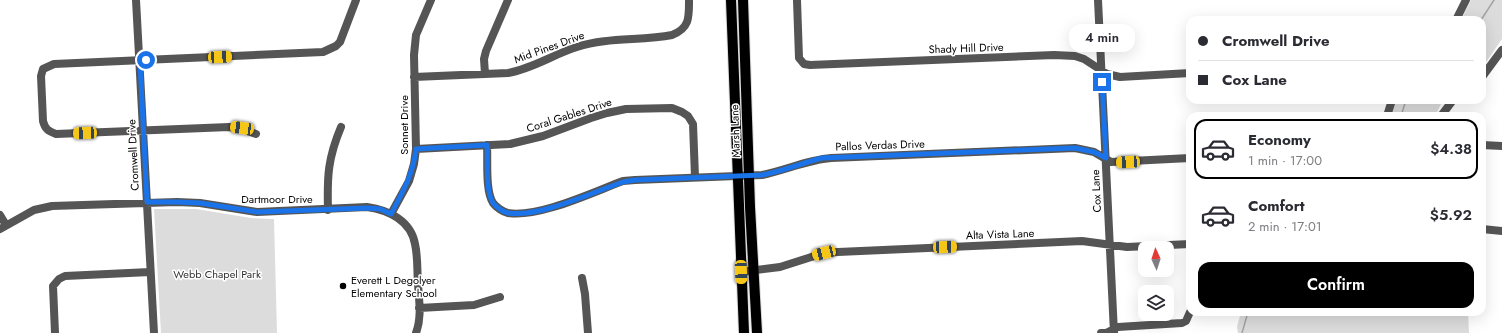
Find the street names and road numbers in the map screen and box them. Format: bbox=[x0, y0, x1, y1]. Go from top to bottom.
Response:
street label: Mid Pines Drive bbox=[512, 27, 587, 67]
street label: Shady Hill Drive bbox=[928, 39, 1004, 57]
street label: Coral Gables Drive bbox=[524, 94, 614, 136]
street label: Sonnet Drive bbox=[396, 95, 412, 155]
street label: Marsh Lane bbox=[726, 104, 744, 158]
street label: Cromwell Drive bbox=[123, 119, 143, 191]
street label: Pallos Verdas Drive bbox=[835, 135, 925, 155]
street label: Cox Lane bbox=[1087, 169, 1105, 213]
street label: Dartmoor Drive bbox=[241, 191, 313, 207]
street label: Alta Vista Lane bbox=[965, 225, 1035, 243]

